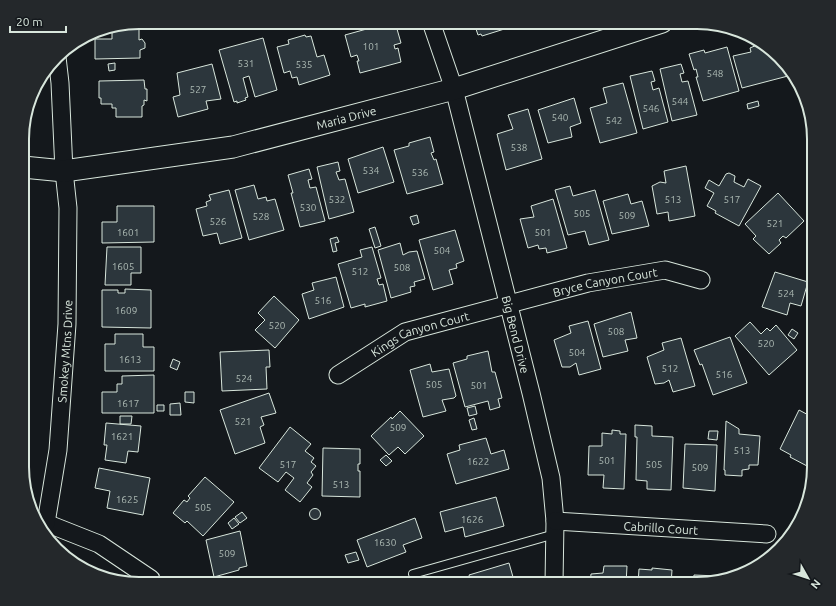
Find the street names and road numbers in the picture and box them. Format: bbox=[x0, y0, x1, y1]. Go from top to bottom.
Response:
street label: Maria Drive bbox=[315, 103, 378, 131]
street label: Bryce Canyon Court bbox=[551, 265, 659, 299]
street label: Big Bend Drive bbox=[500, 294, 532, 375]
street label: Smokey Mtns Drive bbox=[55, 300, 74, 403]
street label: Kings Canyon Court bbox=[368, 309, 471, 359]
street label: Cabrillo Court bbox=[623, 519, 699, 536]

